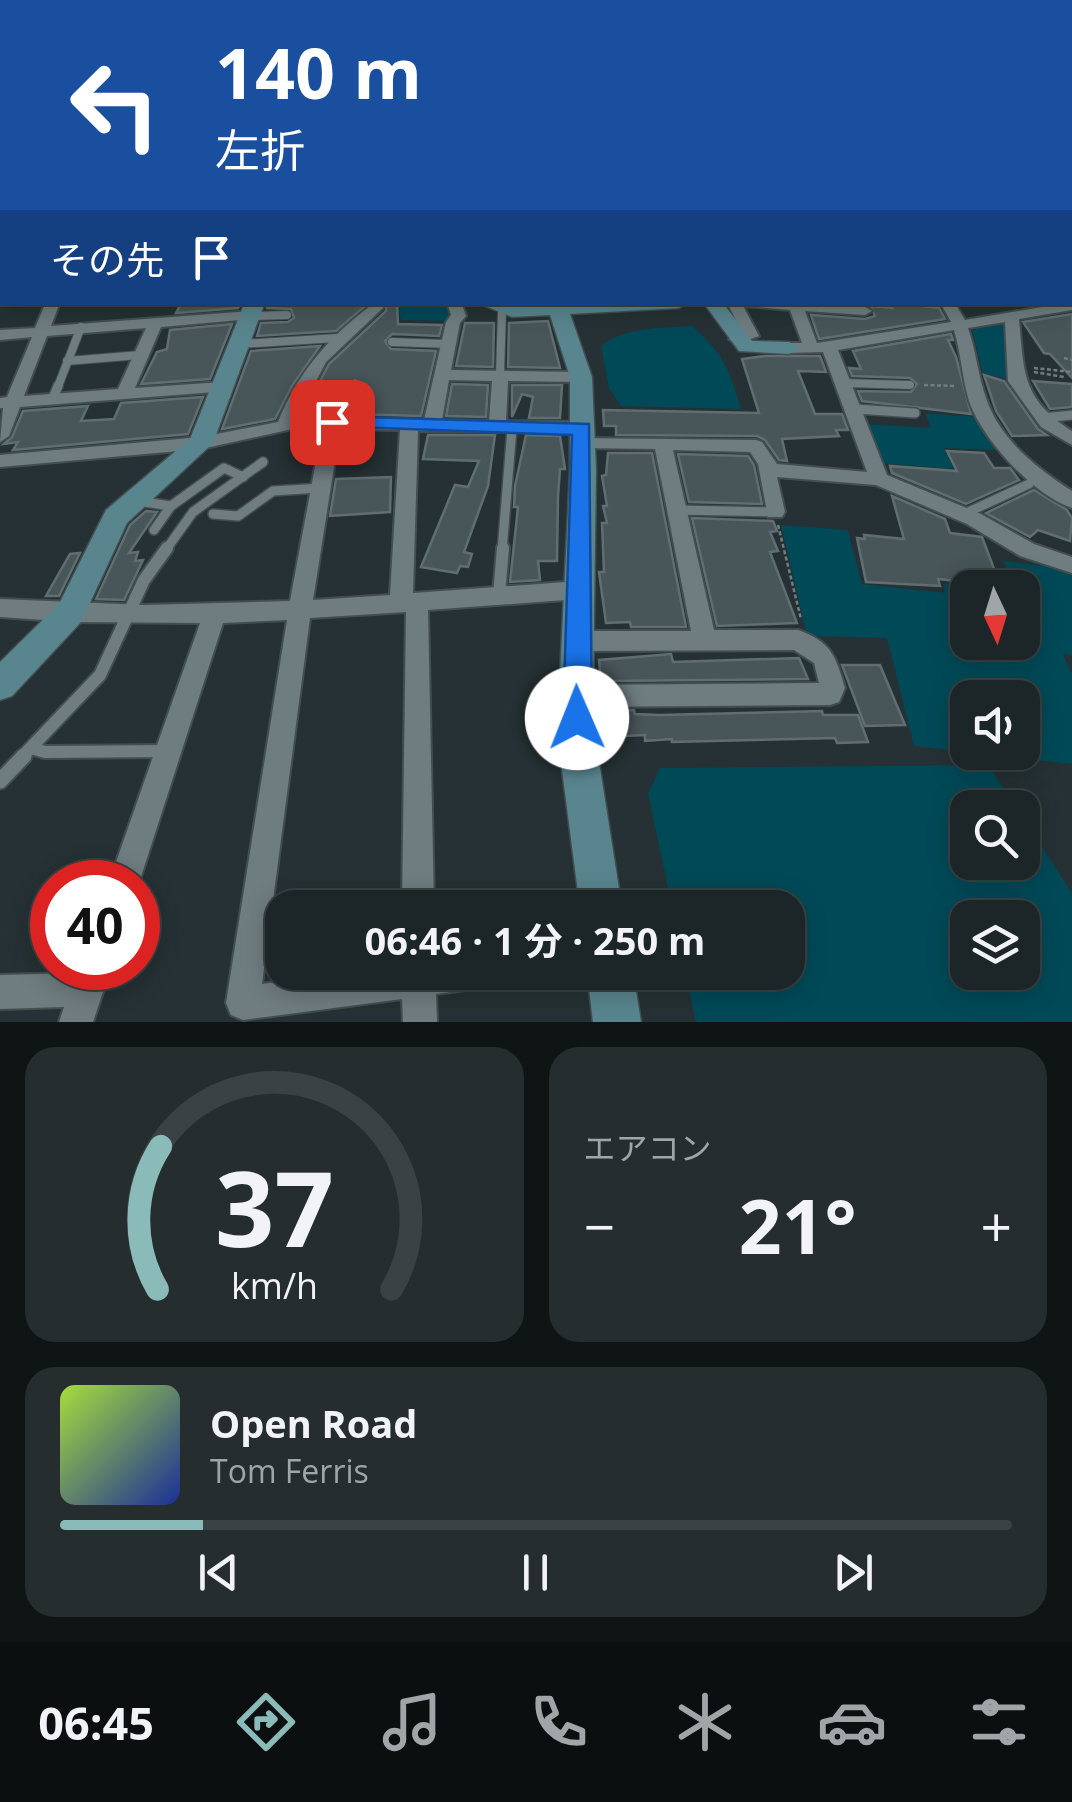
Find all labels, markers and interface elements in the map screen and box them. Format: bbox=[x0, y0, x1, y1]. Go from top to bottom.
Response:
text: 140 m bbox=[215, 24, 422, 120]
icon: left bbox=[50, 40, 180, 170]
text: 左折 bbox=[215, 119, 305, 180]
icon: arrive bbox=[184, 230, 239, 285]
text: その先 bbox=[50, 233, 164, 285]
pin bbox=[290, 380, 375, 465]
icon: arrive bbox=[305, 395, 360, 450]
north arrow bbox=[950, 570, 1040, 660]
map controls bbox=[950, 570, 1040, 990]
position arrow bbox=[525, 666, 629, 770]
button: sound bbox=[950, 680, 1040, 770]
button: search bbox=[950, 790, 1040, 880]
speed limit sign: 40 bbox=[30, 860, 160, 990]
button: layers bbox=[950, 900, 1040, 990]
text: 06:46 · 1 分 · 250 m bbox=[365, 914, 705, 966]
text: エアコン bbox=[584, 1126, 712, 1169]
text: 37 bbox=[215, 1136, 334, 1277]
text: 21° bbox=[739, 1174, 857, 1276]
text: − bbox=[584, 1188, 615, 1263]
text: + bbox=[981, 1188, 1012, 1263]
text: km/h bbox=[231, 1261, 318, 1309]
text: Open Road bbox=[210, 1397, 417, 1449]
text: Tom Ferris bbox=[210, 1449, 369, 1492]
icon: previous bbox=[191, 1545, 246, 1600]
icon: pause bbox=[508, 1545, 563, 1600]
icon: next bbox=[826, 1545, 881, 1600]
icon: directions bbox=[231, 1687, 301, 1757]
icon: music bbox=[377, 1687, 447, 1757]
icon: phone bbox=[524, 1687, 594, 1757]
icon: climate bbox=[670, 1687, 740, 1757]
icon: car bbox=[817, 1687, 887, 1757]
icon: filters bbox=[964, 1687, 1034, 1757]
text: 06:45 bbox=[38, 1692, 154, 1753]

